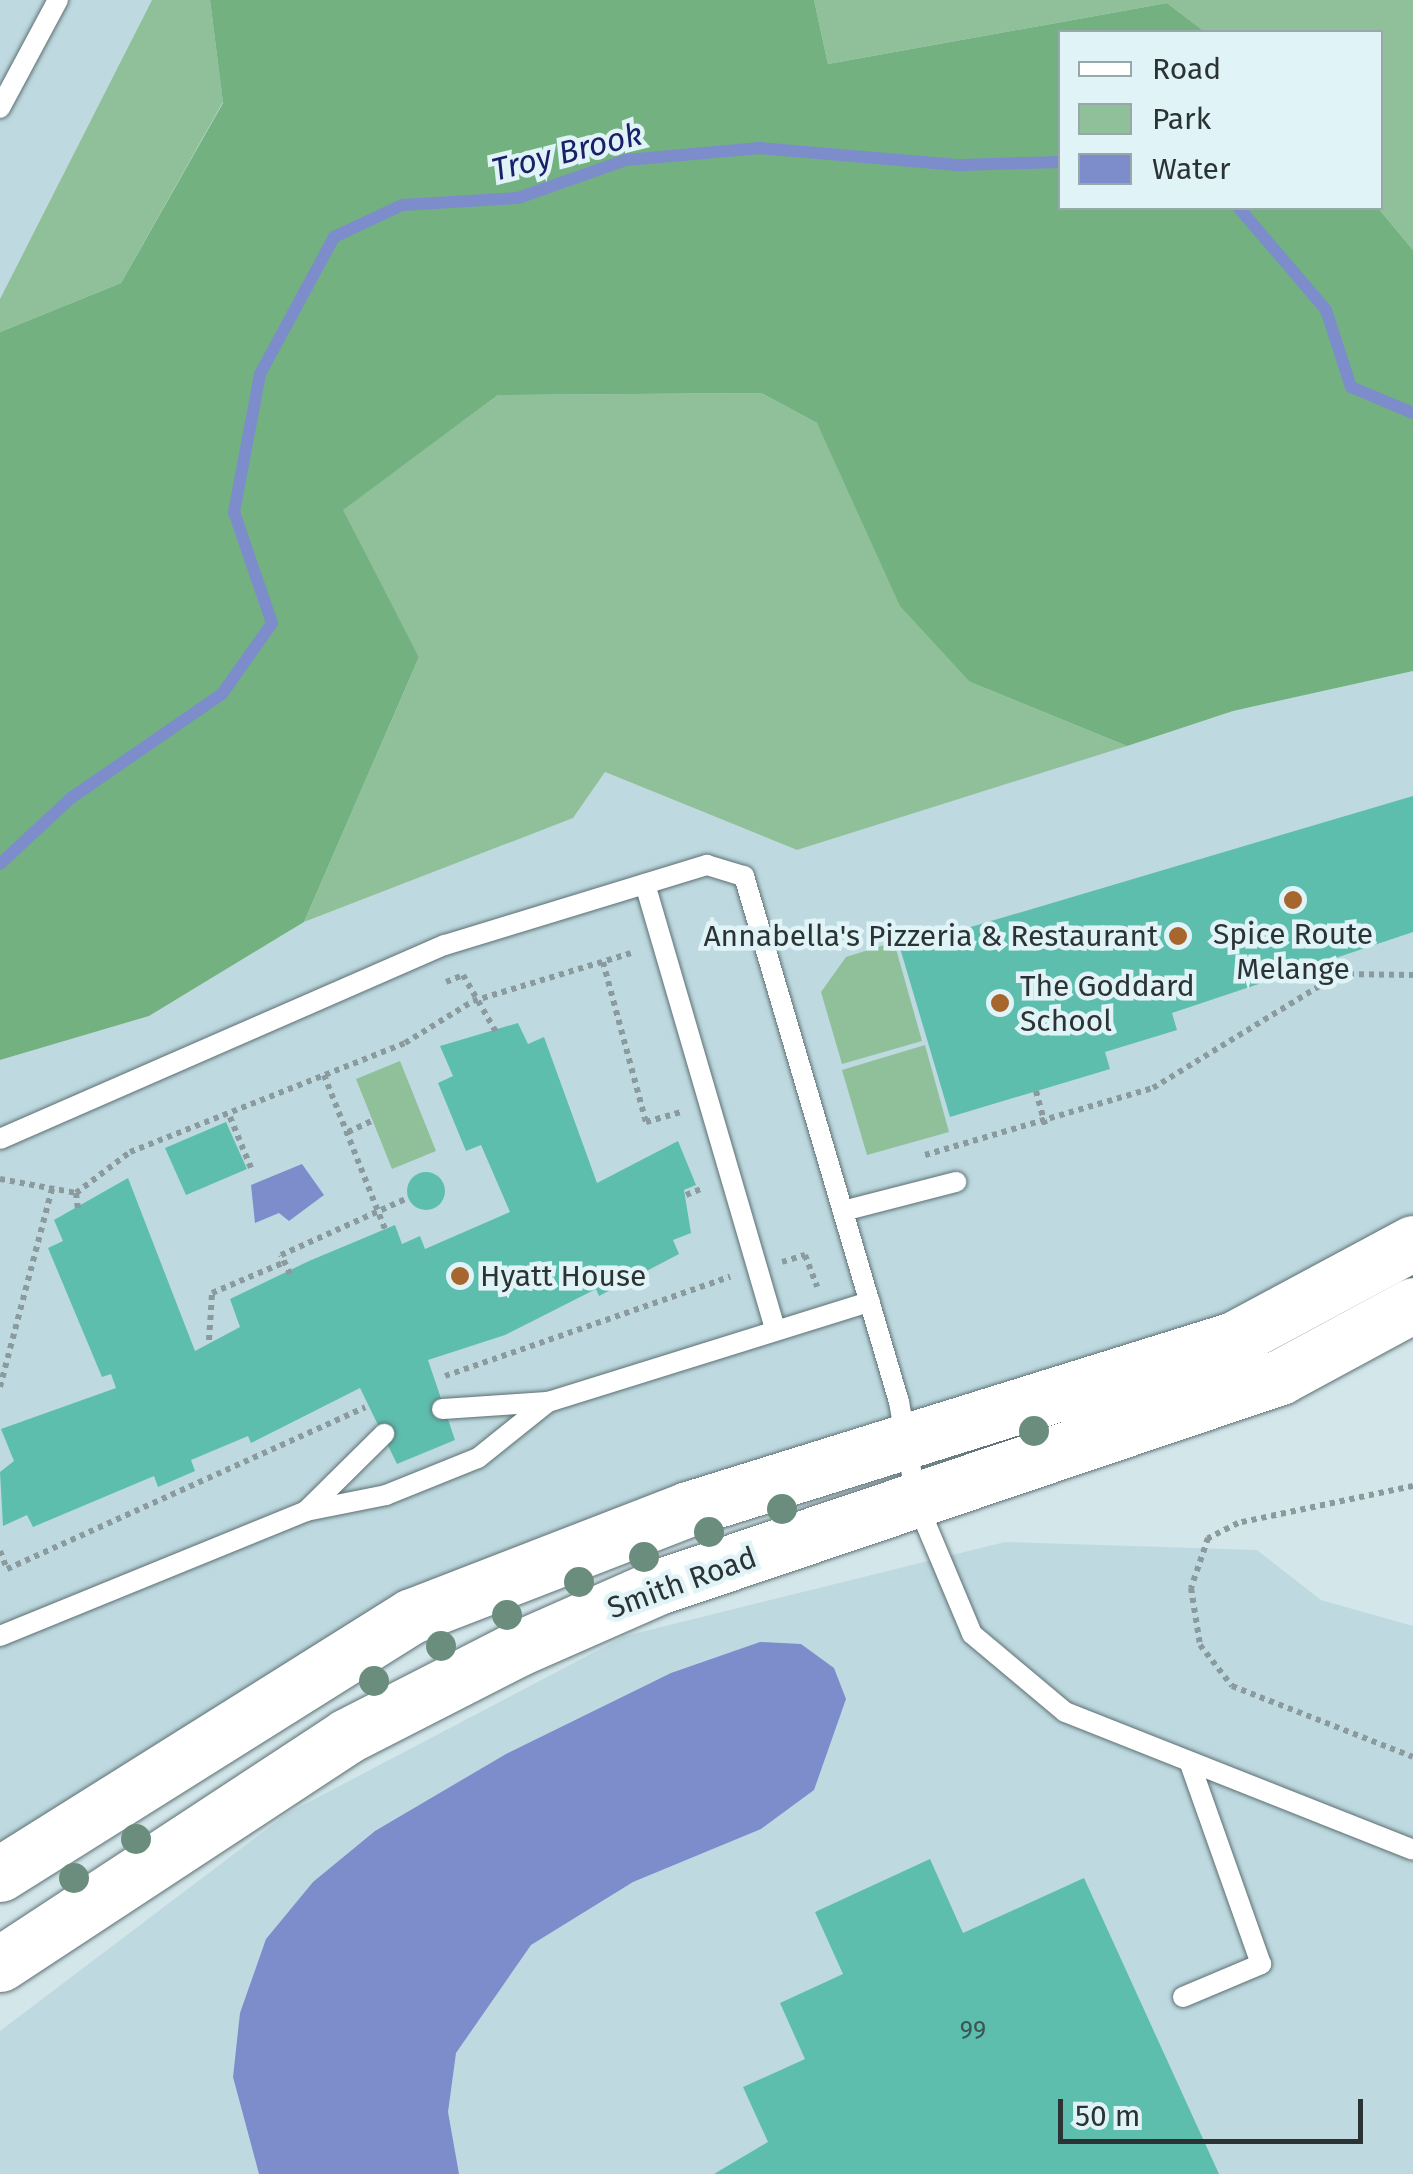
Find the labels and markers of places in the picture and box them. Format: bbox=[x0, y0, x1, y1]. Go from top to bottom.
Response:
marker: Spice Route Melange bbox=[1282, 889, 1304, 911]
place label: Spice Route Melange bbox=[1213, 916, 1373, 986]
place label: Annabella's Pizzeria & Restaurant bbox=[703, 918, 1158, 954]
marker: Annabella's Pizzeria & Restaurant bbox=[1167, 925, 1189, 947]
place label: The Goddard School bbox=[1020, 968, 1195, 1038]
marker: The Goddard School bbox=[989, 992, 1011, 1014]
place label: Hyatt House bbox=[480, 1258, 646, 1294]
marker: Hyatt House bbox=[449, 1265, 471, 1287]

